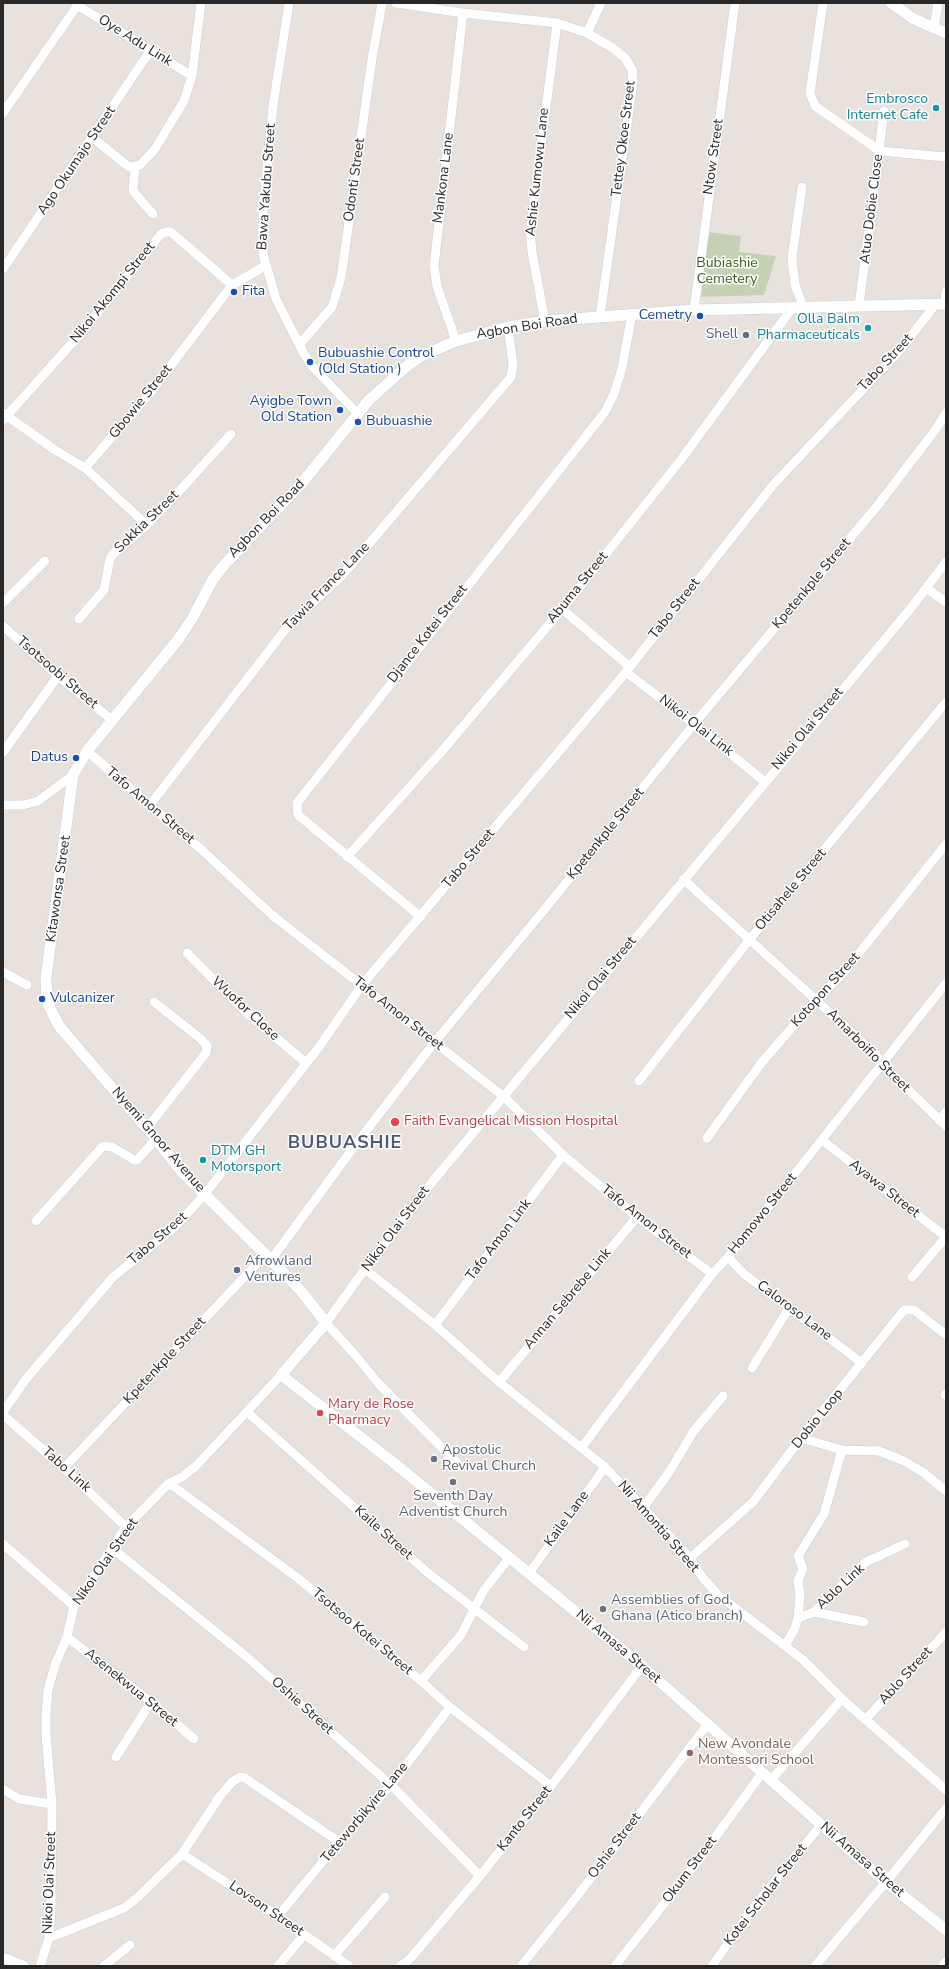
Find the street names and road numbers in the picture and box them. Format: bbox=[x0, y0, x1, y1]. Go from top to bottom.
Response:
street label: Oye Adu Link bbox=[95, 12, 175, 70]
street label: Tettey Okoe Street bbox=[609, 80, 639, 198]
street label: Ago Okumajo Street bbox=[34, 103, 120, 219]
street label: Ashie Kumowu Lane bbox=[523, 107, 553, 237]
street label: Ntow Street bbox=[700, 118, 728, 196]
street label: Bawa Yakubu Street bbox=[254, 123, 280, 251]
street label: Mankona Lane bbox=[430, 132, 458, 224]
street label: Odonti Street bbox=[341, 137, 369, 223]
street label: Atuo Dobie Close bbox=[857, 153, 887, 265]
street label: Nikoi Akompi Street bbox=[67, 239, 159, 347]
street label: Agbon Boi Road bbox=[475, 311, 579, 343]
street label: Tabo Street bbox=[855, 331, 917, 395]
street label: Gbowie Street bbox=[106, 362, 176, 442]
street label: Agbon Boi Road bbox=[225, 476, 309, 562]
street label: Sokkia Street bbox=[111, 487, 183, 557]
street label: Kpetenkple Street bbox=[769, 535, 855, 633]
street label: Tawia France Lane bbox=[281, 539, 373, 635]
street label: Abuma Street bbox=[544, 549, 612, 627]
street label: Tabo Street bbox=[646, 575, 704, 643]
street label: Djance Kotei Street bbox=[384, 582, 472, 686]
street label: Tsotsoobi Street bbox=[13, 633, 101, 713]
street label: Nikoi Olai Street bbox=[769, 684, 847, 774]
street label: Nikoi Olai Link bbox=[655, 692, 737, 760]
street label: Tafo Amon Street bbox=[102, 764, 198, 848]
street label: Kpetenkple Street bbox=[564, 785, 648, 883]
street label: Tabo Street bbox=[439, 826, 499, 892]
street label: Kitawonsa Street bbox=[43, 835, 75, 943]
street label: Otisahele Street bbox=[752, 846, 830, 934]
street label: Nikoi Olai Street bbox=[562, 933, 640, 1023]
street label: Kotopon Street bbox=[788, 949, 864, 1031]
street label: Wuofor Close bbox=[208, 973, 282, 1045]
street label: Tafo Amon Street bbox=[349, 973, 447, 1055]
street label: Amarboifio Street bbox=[823, 1006, 913, 1096]
street label: Nyemi Gnoor Avenue bbox=[108, 1084, 208, 1196]
street label: Ayawa Street bbox=[845, 1156, 923, 1222]
street label: Homowo Street bbox=[725, 1170, 801, 1258]
street label: Tafo Amon Street bbox=[597, 1181, 695, 1263]
street label: Nikoi Olai Street bbox=[358, 1183, 434, 1275]
street label: Tafo Amon Link bbox=[463, 1196, 535, 1284]
street label: Tabo Street bbox=[125, 1209, 191, 1269]
street label: Annan Sebrebe Link bbox=[521, 1245, 615, 1353]
street label: Caloroso Lane bbox=[753, 1277, 835, 1345]
street label: Kpetenkple Street bbox=[120, 1314, 210, 1408]
street label: Dobio Loop bbox=[789, 1386, 847, 1452]
street label: Tabo Link bbox=[38, 1444, 94, 1496]
street label: Nii Amontia Street bbox=[614, 1478, 702, 1576]
street label: Kaile Lane bbox=[541, 1488, 593, 1550]
street label: Kaile Street bbox=[350, 1502, 416, 1564]
street label: Nikoi Olai Street bbox=[70, 1515, 142, 1609]
street label: Ablo Link bbox=[813, 1561, 869, 1613]
street label: Tsotsoo Kotei Street bbox=[308, 1585, 416, 1679]
street label: Nii Amasa Street bbox=[572, 1606, 664, 1688]
street label: Ablo Street bbox=[876, 1644, 936, 1708]
street label: Asenekwua Street bbox=[81, 1645, 181, 1731]
street label: Oshie Street bbox=[267, 1674, 337, 1738]
street label: Teteworbikyire Lane bbox=[318, 1759, 412, 1867]
street label: Kanto Street bbox=[494, 1783, 556, 1855]
street label: Oshie Street bbox=[585, 1810, 645, 1882]
street label: Nii Amasa Street bbox=[816, 1819, 908, 1901]
street label: Nikoi Olai Street bbox=[40, 1832, 60, 1934]
street label: Okum Street bbox=[659, 1833, 721, 1907]
street label: Kotei Scholar Street bbox=[721, 1841, 811, 1949]
street label: Lovson Street bbox=[225, 1878, 307, 1940]

